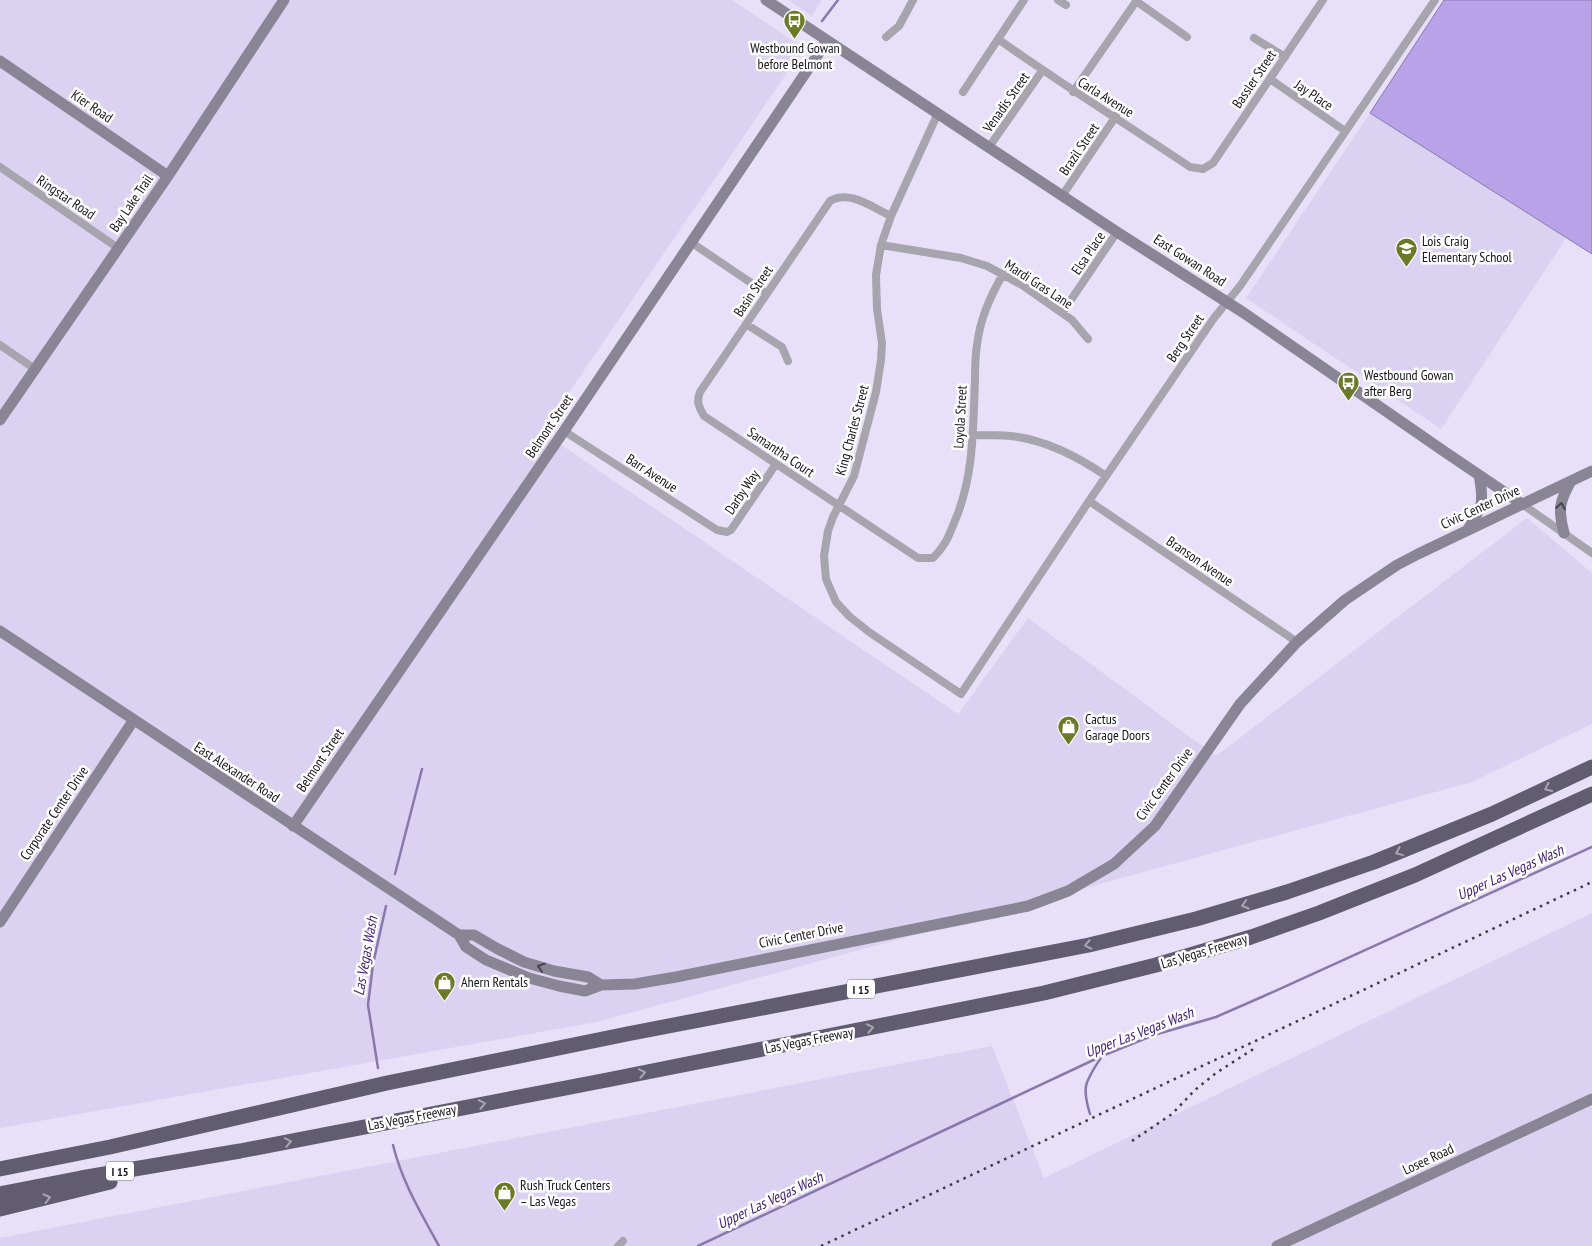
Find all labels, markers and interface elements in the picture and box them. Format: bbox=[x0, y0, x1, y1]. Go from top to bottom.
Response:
bus stop icon: Westbound Gowan before Belmont bbox=[783, 8, 807, 39]
place label: Westbound Gowan before Belmont bbox=[750, 39, 840, 73]
street label: Bassler Street bbox=[1228, 46, 1280, 112]
street label: Venadis Street bbox=[978, 68, 1033, 136]
street label: Carla Avenue bbox=[1075, 73, 1137, 121]
street label: Jay Place bbox=[1291, 75, 1337, 114]
street label: Kier Road bbox=[68, 86, 116, 126]
street label: Brazil Street bbox=[1055, 119, 1103, 179]
street label: Bay Lake Trail bbox=[105, 170, 157, 235]
street label: Ringstar Road bbox=[33, 171, 99, 223]
street label: Elsa Place bbox=[1067, 228, 1109, 278]
street label: East Gowan Road bbox=[1150, 230, 1230, 290]
place label: Lois Craig Elementary School bbox=[1422, 232, 1512, 266]
school or university icon: Lois Craig Elementary School bbox=[1394, 237, 1418, 268]
street label: Mardi Gras Lane bbox=[1002, 255, 1077, 313]
street label: Basin Street bbox=[729, 262, 777, 320]
street label: Berg Street bbox=[1162, 310, 1208, 366]
place label: Westbound Gowan after Berg bbox=[1364, 366, 1453, 400]
bus stop icon: Westbound Gowan after Berg bbox=[1336, 371, 1360, 402]
street label: King Charles Street bbox=[831, 383, 873, 477]
street label: Loyola Street bbox=[949, 385, 971, 449]
street label: Belmont Street bbox=[521, 391, 577, 461]
street label: Samantha Court bbox=[744, 423, 818, 481]
street label: Barr Avenue bbox=[623, 450, 681, 496]
street label: Darby Way bbox=[721, 466, 764, 518]
street label: Civic Center Drive bbox=[1438, 481, 1523, 533]
one-way arrow bbox=[1555, 502, 1566, 510]
street label: Branson Avenue bbox=[1163, 532, 1237, 590]
place label: Cactus Garage Doors bbox=[1085, 710, 1150, 744]
shop icon: Cactus Garage Doors bbox=[1057, 715, 1081, 746]
street label: Belmont Street bbox=[292, 725, 348, 795]
street label: East Alexander Road bbox=[191, 738, 283, 806]
street label: Civic Center Drive bbox=[1132, 744, 1196, 824]
street label: Corporate Center Drive bbox=[16, 762, 92, 864]
one-way arrow bbox=[1544, 782, 1553, 792]
water label: Upper Las Vegas Wash bbox=[1454, 840, 1567, 904]
one-way arrow bbox=[1395, 846, 1403, 856]
one-way arrow bbox=[1241, 899, 1250, 909]
water label: Las Vegas Wash bbox=[349, 914, 382, 997]
street label: Civic Center Drive bbox=[757, 918, 845, 952]
street label: Las Vegas Freeway bbox=[1159, 929, 1250, 973]
one-way arrow bbox=[1083, 939, 1092, 950]
one-way arrow bbox=[537, 963, 545, 973]
shop icon: Ahern Rentals bbox=[433, 970, 457, 1001]
place label: Ahern Rentals bbox=[461, 973, 528, 991]
road number: I 15 bbox=[847, 980, 875, 999]
water label: Upper Las Vegas Wash bbox=[1082, 1002, 1197, 1061]
street label: Las Vegas Freeway bbox=[763, 1022, 855, 1057]
one-way arrow bbox=[865, 1023, 874, 1033]
one-way arrow bbox=[637, 1068, 646, 1079]
street label: Las Vegas Freeway bbox=[366, 1099, 458, 1134]
one-way arrow bbox=[478, 1099, 487, 1109]
one-way arrow bbox=[284, 1137, 293, 1147]
street label: Losee Road bbox=[1400, 1139, 1456, 1179]
road number: I 15 bbox=[106, 1162, 134, 1180]
water label: Upper Las Vegas Wash bbox=[714, 1167, 827, 1233]
place label: Rush Truck Centers – Las Vegas bbox=[520, 1176, 611, 1210]
shop icon: Rush Truck Centers – Las Vegas bbox=[492, 1181, 516, 1212]
one-way arrow bbox=[43, 1193, 52, 1204]

